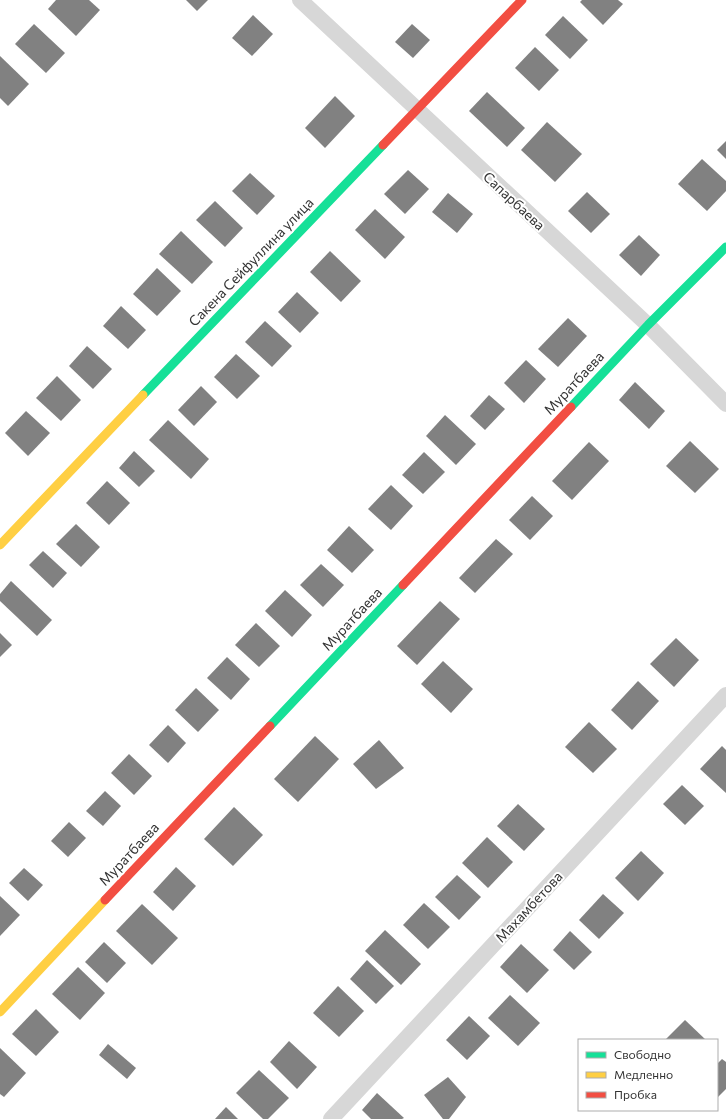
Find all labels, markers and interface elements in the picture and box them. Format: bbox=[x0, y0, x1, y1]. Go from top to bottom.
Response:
street label: Сапарбаева bbox=[480, 168, 549, 233]
street label: Сакена Сейфуллина улица bbox=[185, 194, 317, 330]
street label: Муратбаева bbox=[540, 348, 607, 418]
street label: Муратбаева bbox=[318, 584, 385, 654]
street label: Муратбаева bbox=[95, 819, 162, 889]
street label: Махамбетова bbox=[492, 868, 566, 946]
legend bbox=[578, 1039, 718, 1111]
text: Свободно bbox=[614, 1047, 671, 1061]
text: Медленно bbox=[614, 1067, 673, 1081]
text: Пробка bbox=[614, 1087, 657, 1101]

